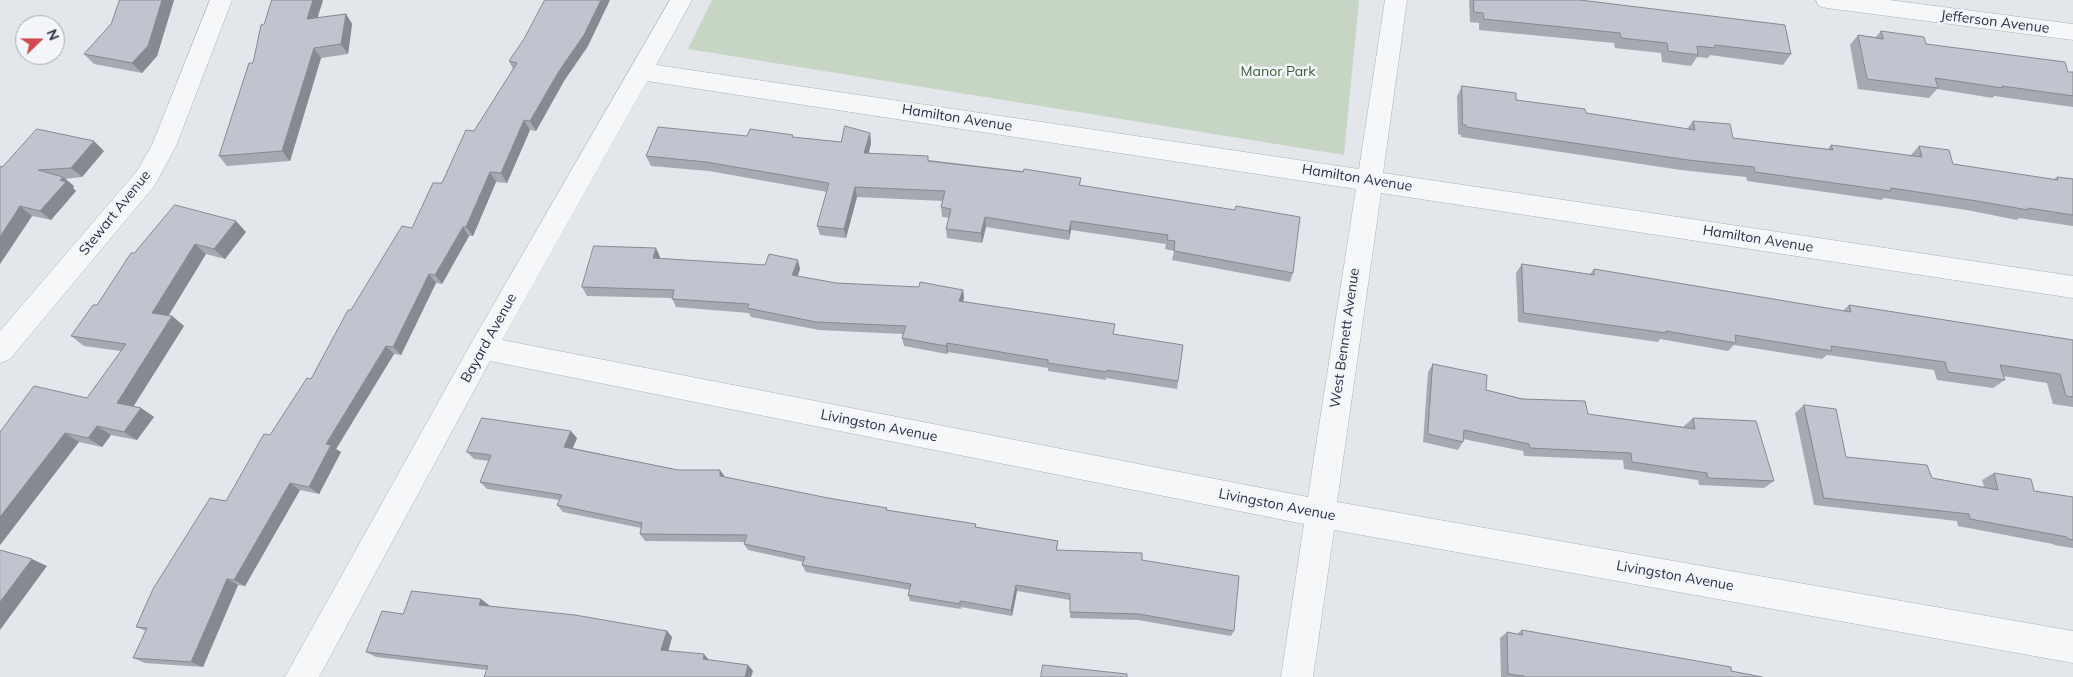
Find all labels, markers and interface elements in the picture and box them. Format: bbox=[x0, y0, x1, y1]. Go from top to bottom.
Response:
street label: Jefferson Avenue bbox=[1940, 7, 2050, 37]
north arrow bbox=[15, 15, 65, 65]
text: N bbox=[43, 26, 63, 43]
park label: Manor Park bbox=[1241, 64, 1315, 80]
street label: Hamilton Avenue bbox=[901, 101, 1013, 135]
street label: Hamilton Avenue bbox=[1301, 161, 1413, 195]
street label: Stewart Avenue bbox=[76, 167, 154, 259]
street label: Hamilton Avenue bbox=[1702, 222, 1814, 256]
street label: West Bennett Avenue bbox=[1327, 267, 1363, 409]
street label: Bayard Avenue bbox=[458, 290, 520, 386]
street label: Livingston Avenue bbox=[819, 406, 939, 446]
street label: Livingston Avenue bbox=[1217, 485, 1337, 525]
street label: Livingston Avenue bbox=[1615, 557, 1735, 595]

